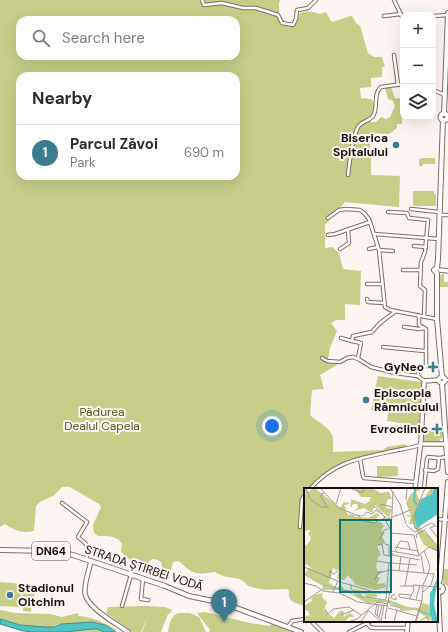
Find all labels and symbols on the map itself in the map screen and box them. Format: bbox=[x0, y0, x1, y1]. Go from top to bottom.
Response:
place label: Biserica Spitalului bbox=[333, 130, 388, 160]
marker: Biserica Spitalului bbox=[391, 140, 401, 150]
place label: GyNeo bbox=[384, 359, 424, 375]
marker: GyNeo bbox=[427, 361, 439, 373]
place label: Episcopia Râmnicului bbox=[374, 385, 439, 415]
marker: Episcopia Râmnicului bbox=[361, 395, 371, 405]
park label: Pădurea Dealul Capela bbox=[64, 404, 140, 434]
your location bbox=[262, 416, 282, 436]
place label: Evroclinic bbox=[370, 421, 428, 437]
marker: Evroclinic bbox=[431, 423, 443, 435]
inset map bbox=[304, 488, 438, 622]
street label: STRADA ȘTIRBEI VODĂ bbox=[83, 541, 205, 595]
road number: DN64 bbox=[32, 542, 70, 560]
place label: Stadionul Oltchim bbox=[18, 580, 74, 610]
pin: 1 bbox=[211, 589, 237, 622]
marker: Stadionul Oltchim bbox=[5, 590, 15, 600]

